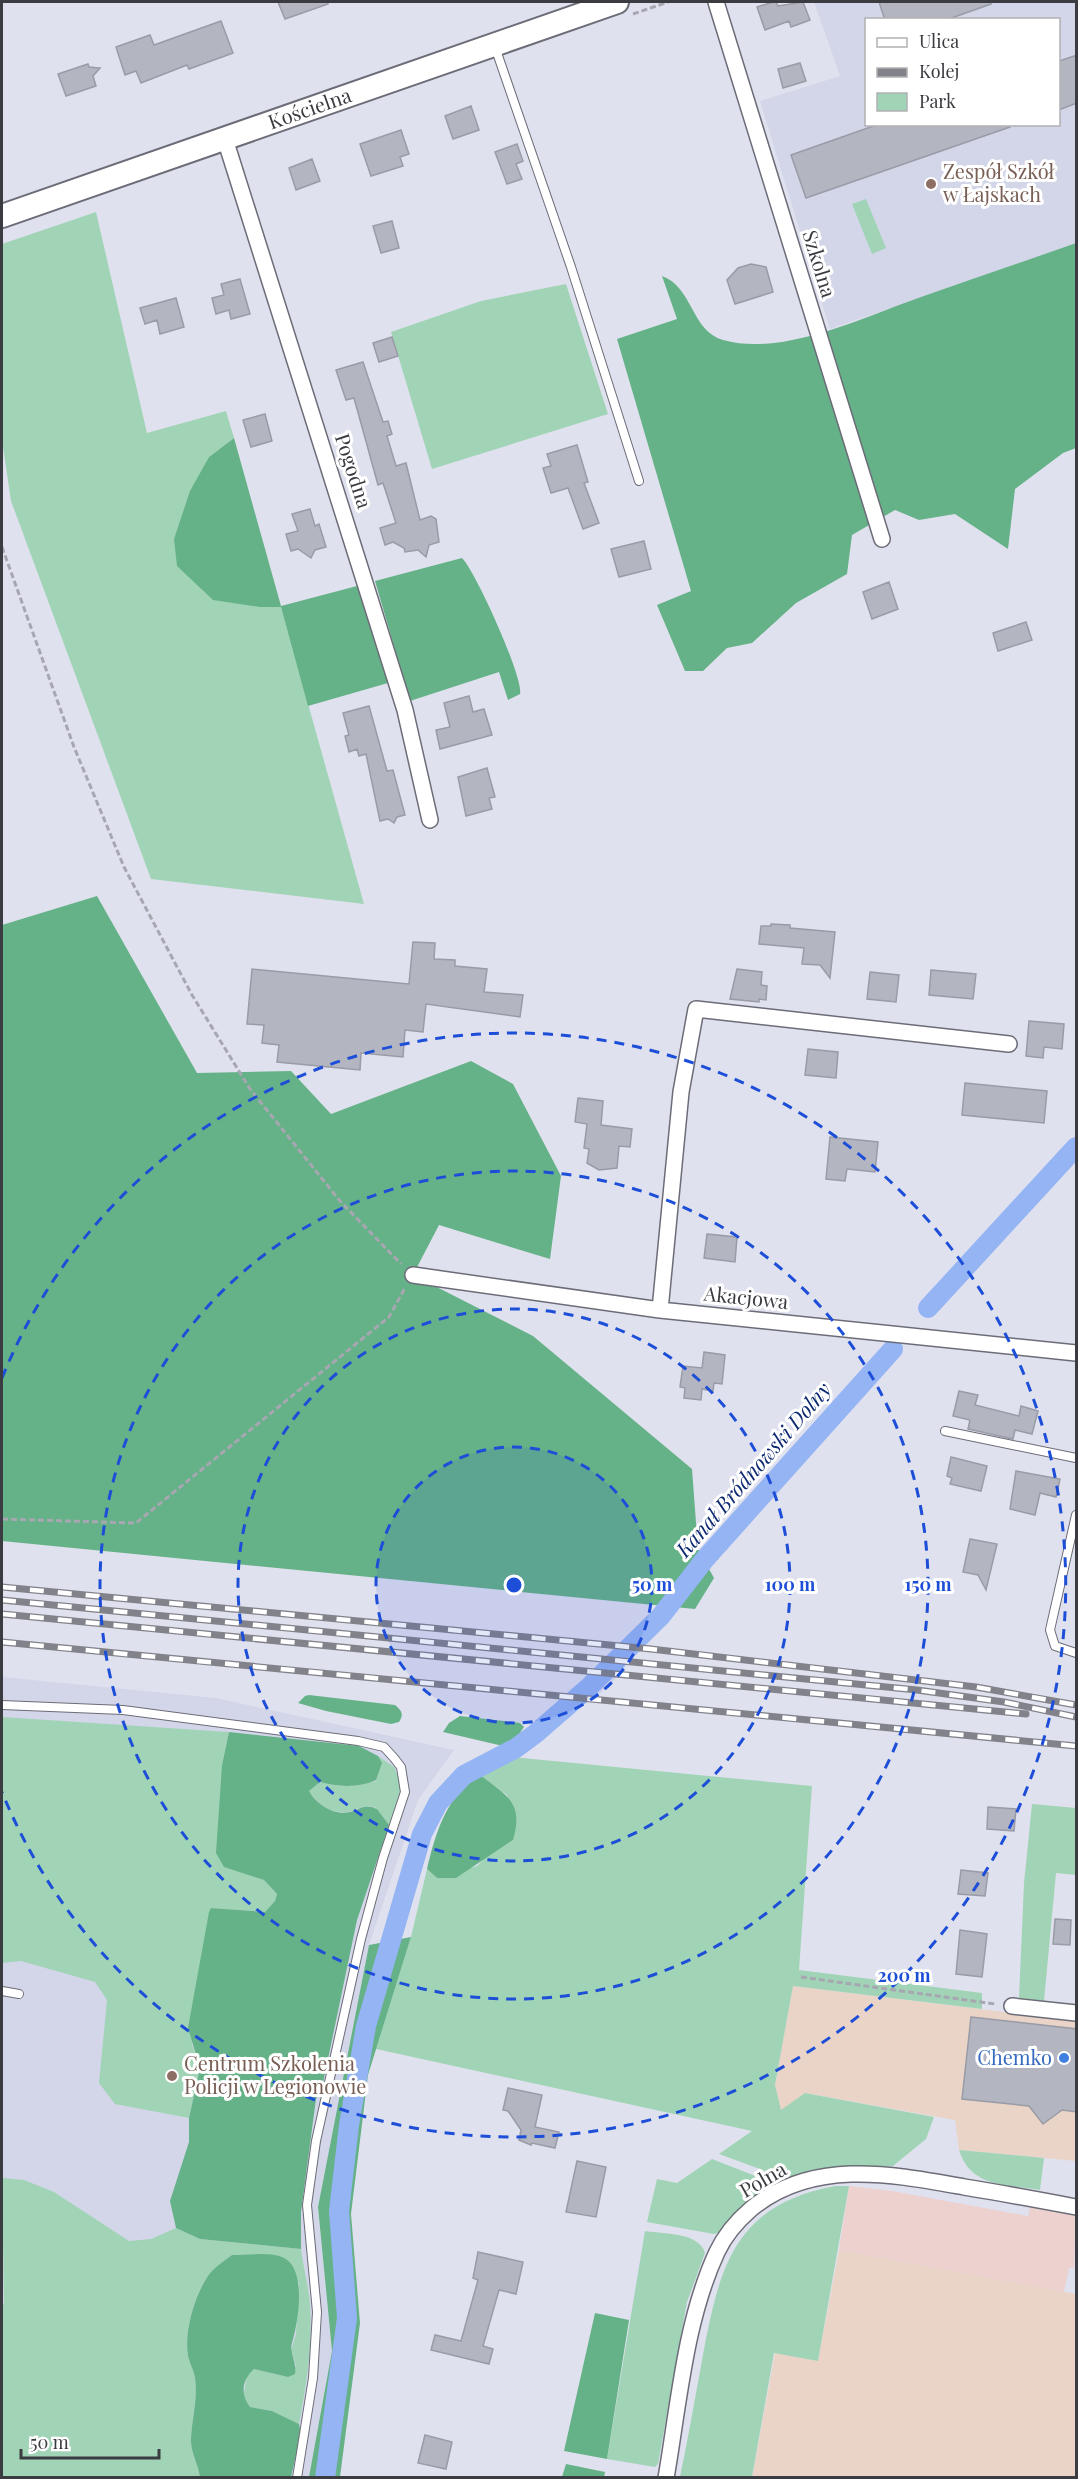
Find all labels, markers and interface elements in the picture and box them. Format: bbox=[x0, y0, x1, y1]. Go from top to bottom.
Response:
legend bbox=[865, 18, 1060, 126]
text: Ulica bbox=[919, 29, 959, 53]
text: Kolej bbox=[919, 59, 959, 83]
street label: Kościelna bbox=[264, 80, 355, 134]
text: Park bbox=[919, 89, 956, 113]
place label: Zespół Szkół w Łajskach bbox=[943, 157, 1054, 207]
marker: Zespół Szkół w Łajskach bbox=[924, 177, 938, 191]
street label: Szkolna bbox=[797, 227, 843, 301]
street label: Pogodna bbox=[330, 430, 379, 511]
street label: Akacjowa bbox=[702, 1279, 790, 1314]
water label: Kanał Bródnowski Dolny bbox=[668, 1375, 836, 1563]
text: 50 m bbox=[632, 1572, 673, 1596]
text: 100 m bbox=[765, 1572, 816, 1596]
text: 150 m bbox=[904, 1572, 952, 1596]
centre of rings bbox=[504, 1575, 524, 1595]
text: 200 m bbox=[877, 1963, 931, 1987]
place label: Chemko bbox=[977, 2043, 1052, 2070]
place label: Centrum Szkolenia Policji w Legionowie bbox=[184, 2049, 366, 2099]
marker: Chemko bbox=[1057, 2051, 1071, 2065]
marker: Centrum Szkolenia Policji w Legionowie bbox=[165, 2069, 179, 2083]
street label: Polna bbox=[734, 2155, 791, 2203]
scale bar bbox=[21, 2422, 159, 2460]
text: 50 m bbox=[30, 2430, 69, 2454]

